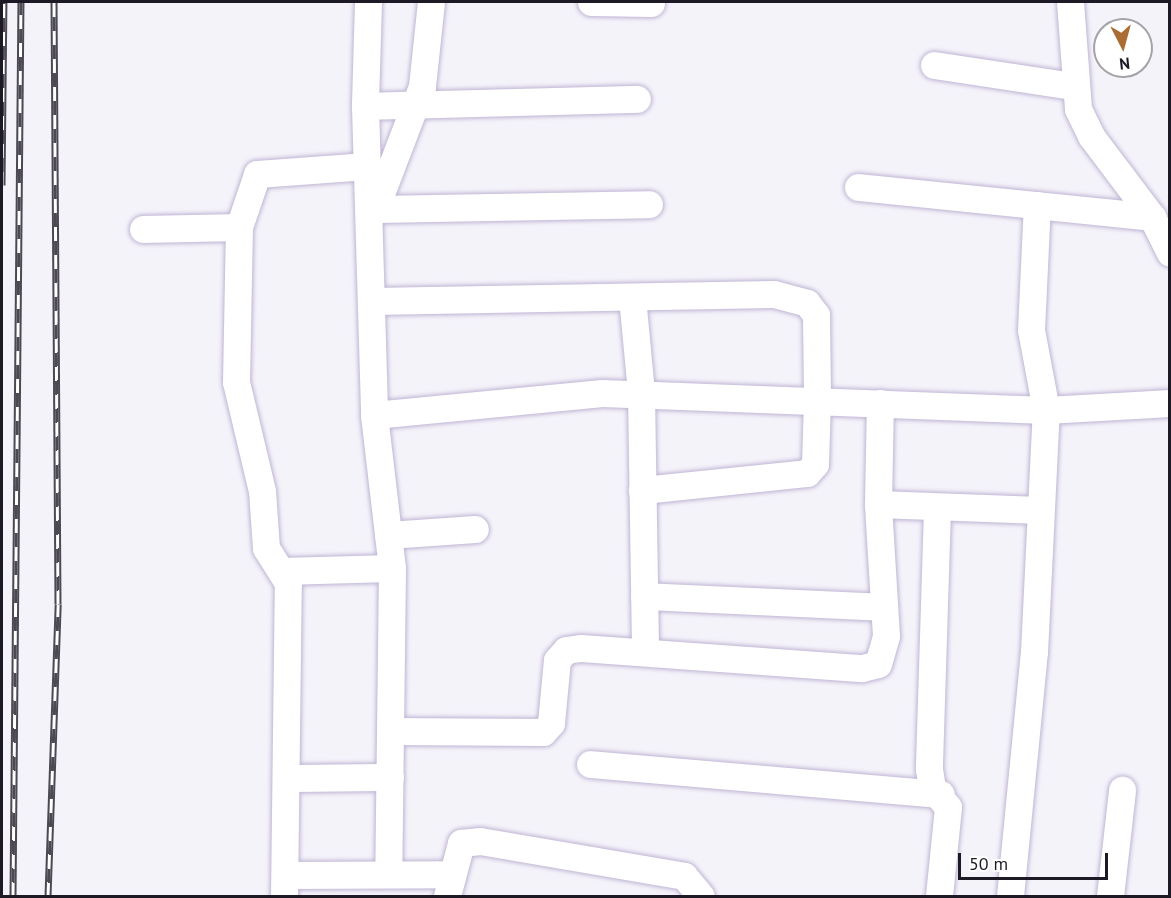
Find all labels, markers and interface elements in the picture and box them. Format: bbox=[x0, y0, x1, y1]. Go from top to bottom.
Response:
north arrow bbox=[1093, 18, 1153, 78]
text: N bbox=[1118, 53, 1131, 74]
scale bar bbox=[961, 841, 1111, 879]
text: 50 m bbox=[969, 852, 1008, 875]

